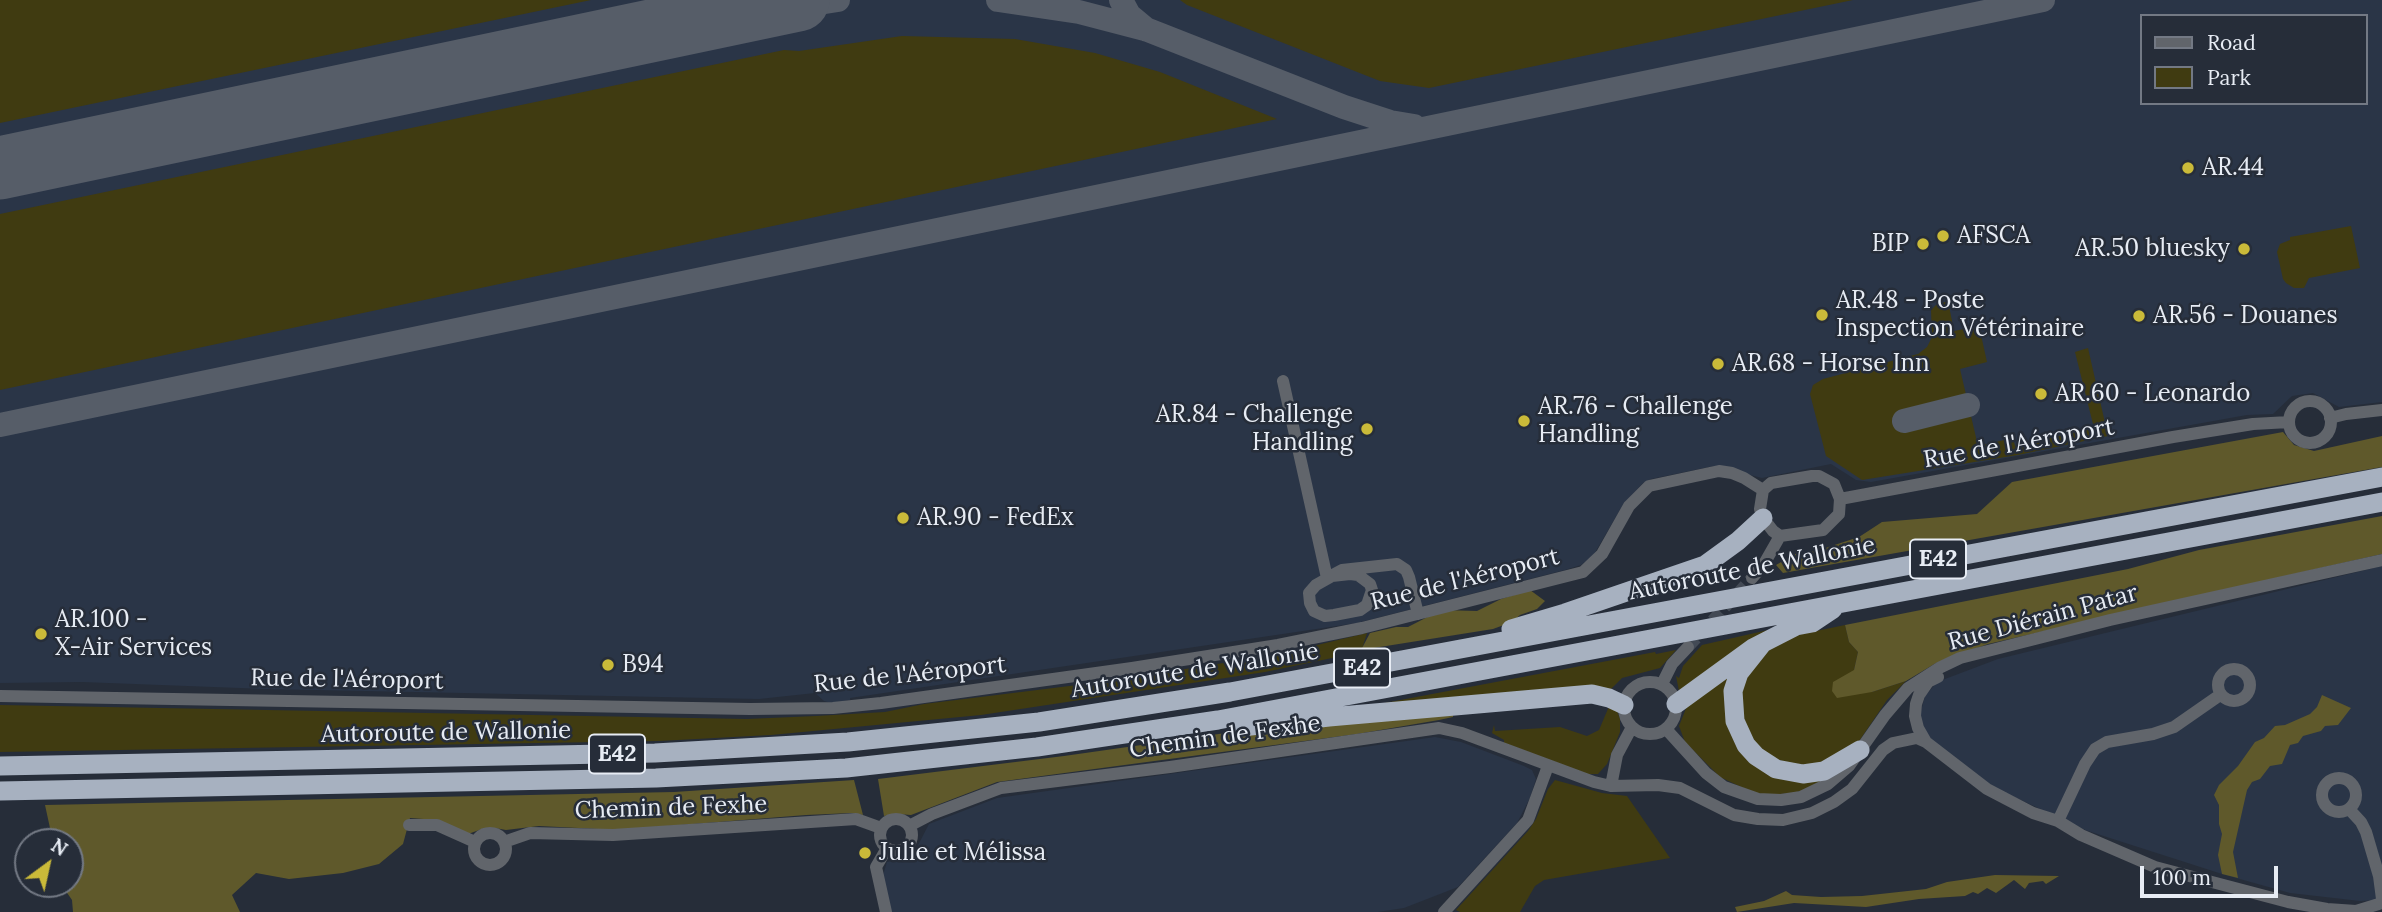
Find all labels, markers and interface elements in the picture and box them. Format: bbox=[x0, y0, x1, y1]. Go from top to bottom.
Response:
legend bbox=[2140, 14, 2368, 105]
text: Road bbox=[2207, 29, 2256, 56]
text: Park bbox=[2207, 64, 2251, 91]
place label: AR.44 bbox=[2202, 154, 2264, 182]
marker: AR.44 bbox=[2180, 160, 2196, 176]
place label: AFSCA bbox=[1957, 222, 2030, 250]
marker: AFSCA bbox=[1935, 228, 1951, 244]
place label: BIP bbox=[1872, 230, 1909, 258]
place label: AR.50 bluesky bbox=[2075, 235, 2230, 263]
marker: BIP bbox=[1915, 236, 1931, 252]
marker: AR.50 bluesky bbox=[2236, 241, 2252, 257]
place label: AR.48 - Poste Inspection Vétérinaire bbox=[1836, 287, 2084, 343]
place label: AR.56 - Douanes bbox=[2153, 302, 2338, 330]
marker: AR.48 - Poste Inspection Vétérinaire bbox=[1814, 307, 1830, 323]
marker: AR.56 - Douanes bbox=[2131, 308, 2147, 324]
place label: AR.68 - Horse Inn bbox=[1732, 350, 1930, 378]
marker: AR.68 - Horse Inn bbox=[1710, 356, 1726, 372]
place label: AR.60 - Leonardo bbox=[2055, 380, 2250, 408]
marker: AR.60 - Leonardo bbox=[2033, 386, 2049, 402]
place label: AR.76 - Challenge Handling bbox=[1538, 393, 1733, 449]
place label: AR.84 - Challenge Handling bbox=[1156, 401, 1353, 457]
marker: AR.76 - Challenge Handling bbox=[1516, 413, 1532, 429]
street label: Rue de l'Aéroport bbox=[1921, 413, 2117, 475]
marker: AR.84 - Challenge Handling bbox=[1359, 421, 1375, 437]
place label: AR.90 - FedEx bbox=[917, 504, 1074, 532]
marker: AR.90 - FedEx bbox=[895, 510, 911, 526]
street label: Autoroute de Wallonie bbox=[1626, 531, 1878, 607]
road number: E42 bbox=[1910, 540, 1966, 579]
street label: Rue de l'Aéroport bbox=[1368, 543, 1562, 617]
street label: Rue Diérain Patar bbox=[1945, 579, 2141, 657]
place label: AR.100 - X-Air Services bbox=[55, 606, 212, 662]
marker: AR.100 - X-Air Services bbox=[33, 626, 49, 642]
street label: Autoroute de Wallonie bbox=[1069, 637, 1321, 705]
road number: E42 bbox=[1334, 648, 1390, 688]
place label: B94 bbox=[622, 651, 664, 679]
street label: Rue de l'Aéroport bbox=[812, 651, 1008, 699]
marker: B94 bbox=[600, 657, 616, 673]
street label: Rue de l'Aéroport bbox=[250, 664, 444, 696]
street label: Chemin de Fexhe bbox=[1128, 709, 1322, 765]
street label: Autoroute de Wallonie bbox=[321, 716, 571, 750]
road number: E42 bbox=[589, 734, 645, 774]
street label: Chemin de Fexhe bbox=[574, 790, 768, 826]
north arrow bbox=[14, 828, 84, 898]
text: N bbox=[47, 833, 72, 861]
place label: Julie et Mélissa bbox=[879, 839, 1046, 867]
marker: Julie et Mélissa bbox=[857, 845, 873, 861]
scale bar bbox=[2144, 852, 2282, 896]
text: 100 m bbox=[2153, 864, 2211, 891]

